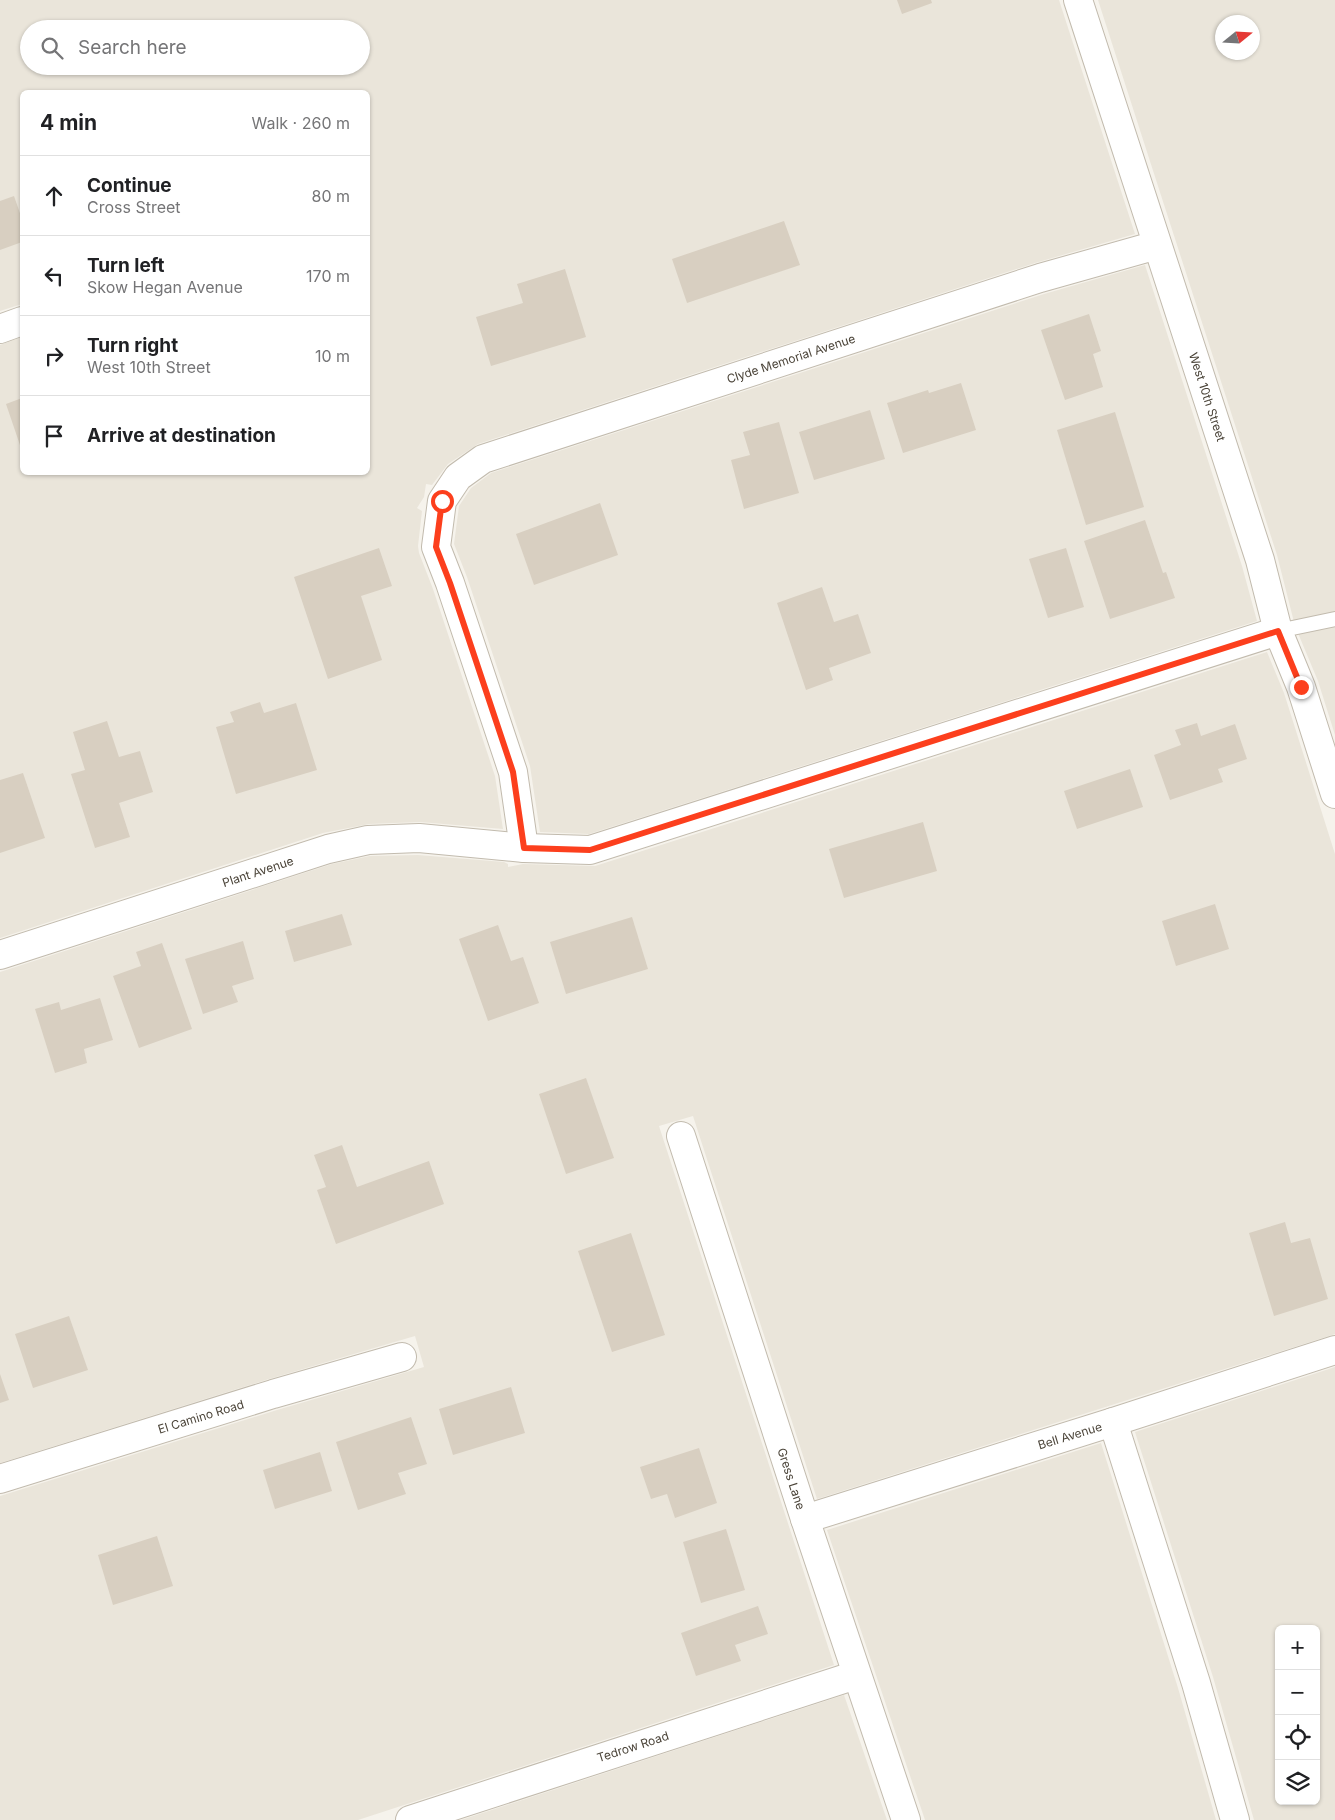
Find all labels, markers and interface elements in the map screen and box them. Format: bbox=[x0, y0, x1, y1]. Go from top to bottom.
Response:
north arrow bbox=[1215, 15, 1260, 60]
search box bbox=[20, 20, 370, 75]
icon: search bbox=[38, 34, 66, 62]
text: Search here bbox=[78, 36, 187, 59]
text: 4 min bbox=[40, 110, 97, 135]
text: Walk · 260 m bbox=[252, 113, 350, 133]
text: Continue bbox=[87, 174, 172, 197]
icon: ahead bbox=[40, 182, 68, 210]
text: 80 m bbox=[311, 186, 350, 206]
text: Cross Street bbox=[87, 197, 181, 217]
text: Turn left bbox=[87, 254, 165, 277]
icon: left bbox=[40, 262, 68, 290]
text: 170 m bbox=[306, 266, 350, 286]
text: Skow Hegan Avenue bbox=[87, 277, 243, 297]
street label: Clyde Memorial Avenue bbox=[725, 331, 857, 386]
text: Turn right bbox=[87, 334, 178, 357]
icon: right bbox=[40, 342, 68, 370]
text: 10 m bbox=[315, 346, 350, 366]
street label: West 10th Street bbox=[1186, 350, 1229, 443]
text: West 10th Street bbox=[87, 357, 211, 377]
icon: arrive bbox=[40, 422, 68, 450]
text: Arrive at destination bbox=[87, 424, 276, 447]
route start bbox=[431, 490, 454, 513]
route end bbox=[1290, 676, 1313, 699]
street label: Plant Avenue bbox=[220, 853, 295, 890]
street label: El Camino Road bbox=[156, 1396, 246, 1437]
street label: Bell Avenue bbox=[1036, 1419, 1104, 1452]
street label: Gress Lane bbox=[774, 1446, 808, 1512]
map controls bbox=[1275, 1625, 1320, 1805]
button: + bbox=[1275, 1625, 1320, 1670]
button: − bbox=[1275, 1670, 1320, 1715]
button: locate bbox=[1275, 1715, 1320, 1760]
street label: Tedrow Road bbox=[595, 1728, 671, 1765]
button: layers bbox=[1275, 1760, 1320, 1805]

